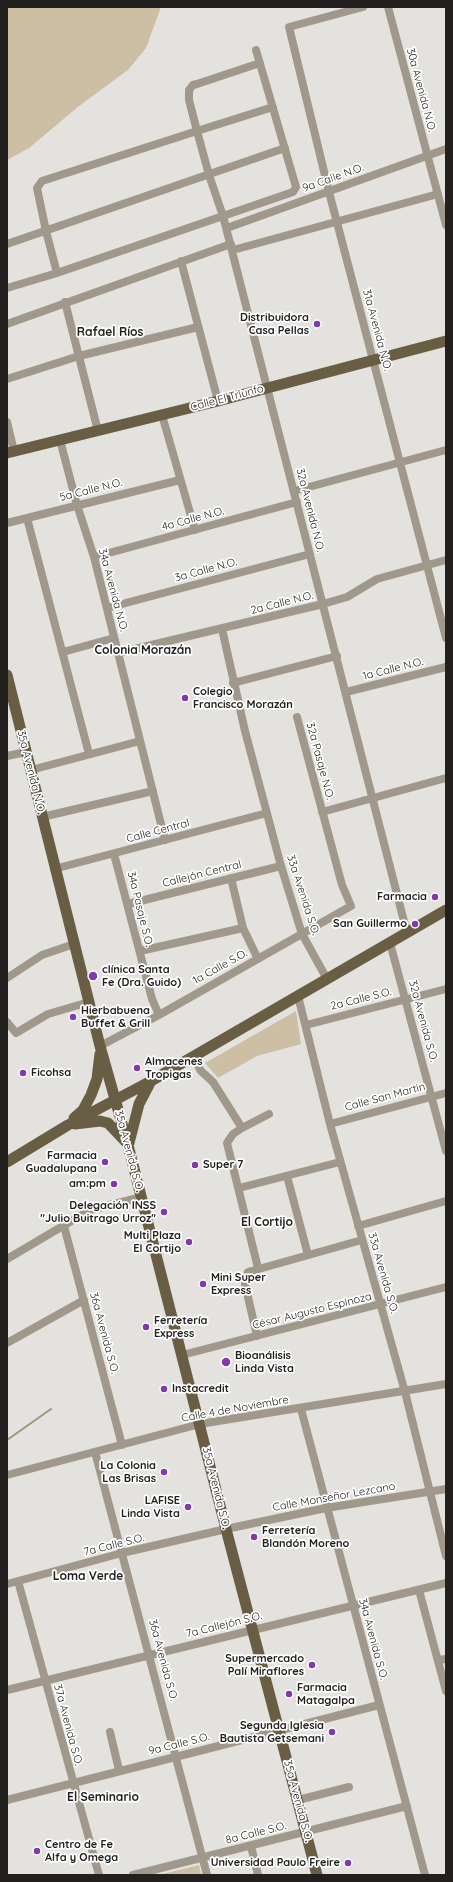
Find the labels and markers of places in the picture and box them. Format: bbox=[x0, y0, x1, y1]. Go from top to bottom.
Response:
place label: Distribuidora Casa Pellas bbox=[240, 311, 309, 337]
marker: Distribuidora Casa Pellas bbox=[312, 319, 322, 329]
place label: Colegio Francisco Morazán bbox=[193, 685, 293, 711]
marker: Colegio Francisco Morazán bbox=[180, 693, 190, 703]
place label: Farmacia bbox=[377, 890, 427, 904]
marker: Farmacia bbox=[430, 892, 440, 902]
place label: San Guillermo bbox=[333, 917, 407, 931]
marker: San Guillermo bbox=[410, 919, 420, 929]
place label: clínica Santa Fe (Dra. Guido) bbox=[102, 963, 181, 989]
marker: clínica Santa Fe (Dra. Guido) bbox=[87, 970, 99, 982]
place label: Hierbabuena Buffet & Grill bbox=[81, 1004, 150, 1030]
marker: Hierbabuena Buffet & Grill bbox=[68, 1012, 78, 1022]
place label: Almacenes Tropigas bbox=[145, 1055, 203, 1081]
marker: Almacenes Tropigas bbox=[132, 1063, 142, 1073]
place label: Ficohsa bbox=[31, 1066, 71, 1080]
marker: Ficohsa bbox=[18, 1068, 28, 1078]
place label: Farmacia Guadalupana bbox=[26, 1149, 97, 1175]
marker: Farmacia Guadalupana bbox=[100, 1157, 110, 1167]
place label: Super 7 bbox=[203, 1158, 243, 1172]
marker: Super 7 bbox=[190, 1160, 200, 1170]
place label: am:pm bbox=[69, 1177, 106, 1191]
marker: am:pm bbox=[109, 1179, 119, 1189]
place label: Delegación INSS "Julio Buitrago Urroz" bbox=[40, 1199, 156, 1225]
marker: Delegación INSS "Julio Buitrago Urroz" bbox=[159, 1207, 169, 1217]
place label: Multi Plaza El Cortijo bbox=[124, 1229, 181, 1255]
marker: Multi Plaza El Cortijo bbox=[184, 1237, 194, 1247]
place label: Mini Super Express bbox=[211, 1271, 266, 1297]
marker: Mini Super Express bbox=[198, 1279, 208, 1289]
place label: Ferretería Express bbox=[154, 1314, 208, 1340]
marker: Ferretería Express bbox=[141, 1322, 151, 1332]
place label: Bioanálisis Linda Vista bbox=[235, 1349, 294, 1375]
marker: Bioanálisis Linda Vista bbox=[220, 1356, 232, 1368]
place label: Instacredit bbox=[172, 1382, 229, 1396]
marker: Instacredit bbox=[159, 1384, 169, 1394]
place label: La Colonia Las Brisas bbox=[100, 1459, 156, 1485]
marker: La Colonia Las Brisas bbox=[159, 1467, 169, 1477]
place label: LAFISE Linda Vista bbox=[121, 1494, 180, 1520]
marker: LAFISE Linda Vista bbox=[183, 1502, 193, 1512]
place label: Ferretería Blandón Moreno bbox=[262, 1524, 349, 1550]
marker: Ferretería Blandón Moreno bbox=[249, 1532, 259, 1542]
place label: Supermercado Palí Miraflores bbox=[225, 1652, 304, 1678]
marker: Supermercado Palí Miraflores bbox=[307, 1660, 317, 1670]
place label: Farmacia Matagalpa bbox=[297, 1681, 355, 1707]
marker: Farmacia Matagalpa bbox=[284, 1689, 294, 1699]
place label: Segunda Iglesia Bautista Getsemani bbox=[220, 1719, 324, 1745]
marker: Segunda Iglesia Bautista Getsemani bbox=[327, 1727, 337, 1737]
place label: Centro de Fe Alfa y Omega bbox=[45, 1838, 118, 1864]
marker: Centro de Fe Alfa y Omega bbox=[32, 1846, 42, 1856]
place label: Universidad Paulo Freire bbox=[211, 1856, 340, 1870]
marker: Universidad Paulo Freire bbox=[343, 1858, 353, 1868]

